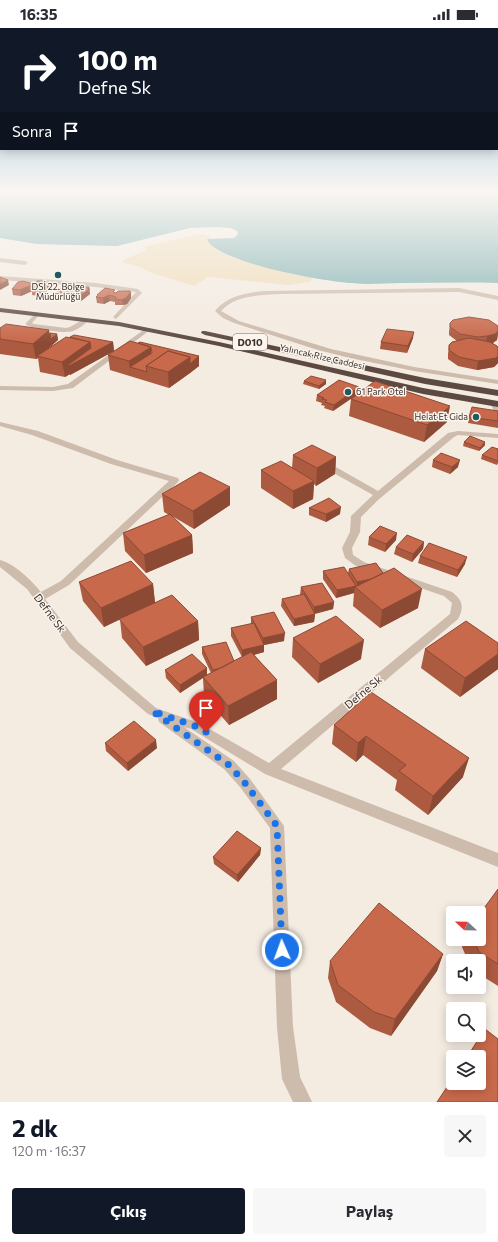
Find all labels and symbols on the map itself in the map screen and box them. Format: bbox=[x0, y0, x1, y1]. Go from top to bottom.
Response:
marker: DSİ 22. Bölge Müdürlüğü bbox=[53, 270, 63, 280]
place label: DSİ 22. Bölge Müdürlüğü bbox=[32, 281, 85, 302]
road number: D010 bbox=[233, 334, 267, 350]
street label: Yalıncak Rize Caddesi bbox=[279, 341, 366, 372]
place label: 61 Park Otel bbox=[356, 386, 406, 397]
marker: 61 Park Otel bbox=[343, 387, 353, 397]
place label: Helat Et Gida bbox=[415, 411, 468, 422]
marker: Helat Et Gida bbox=[471, 412, 481, 422]
street label: Defne Sk bbox=[32, 591, 69, 635]
street label: Defne Sk bbox=[341, 672, 384, 711]
pin bbox=[189, 691, 223, 732]
north arrow bbox=[446, 906, 486, 946]
position arrow bbox=[261, 929, 303, 971]

